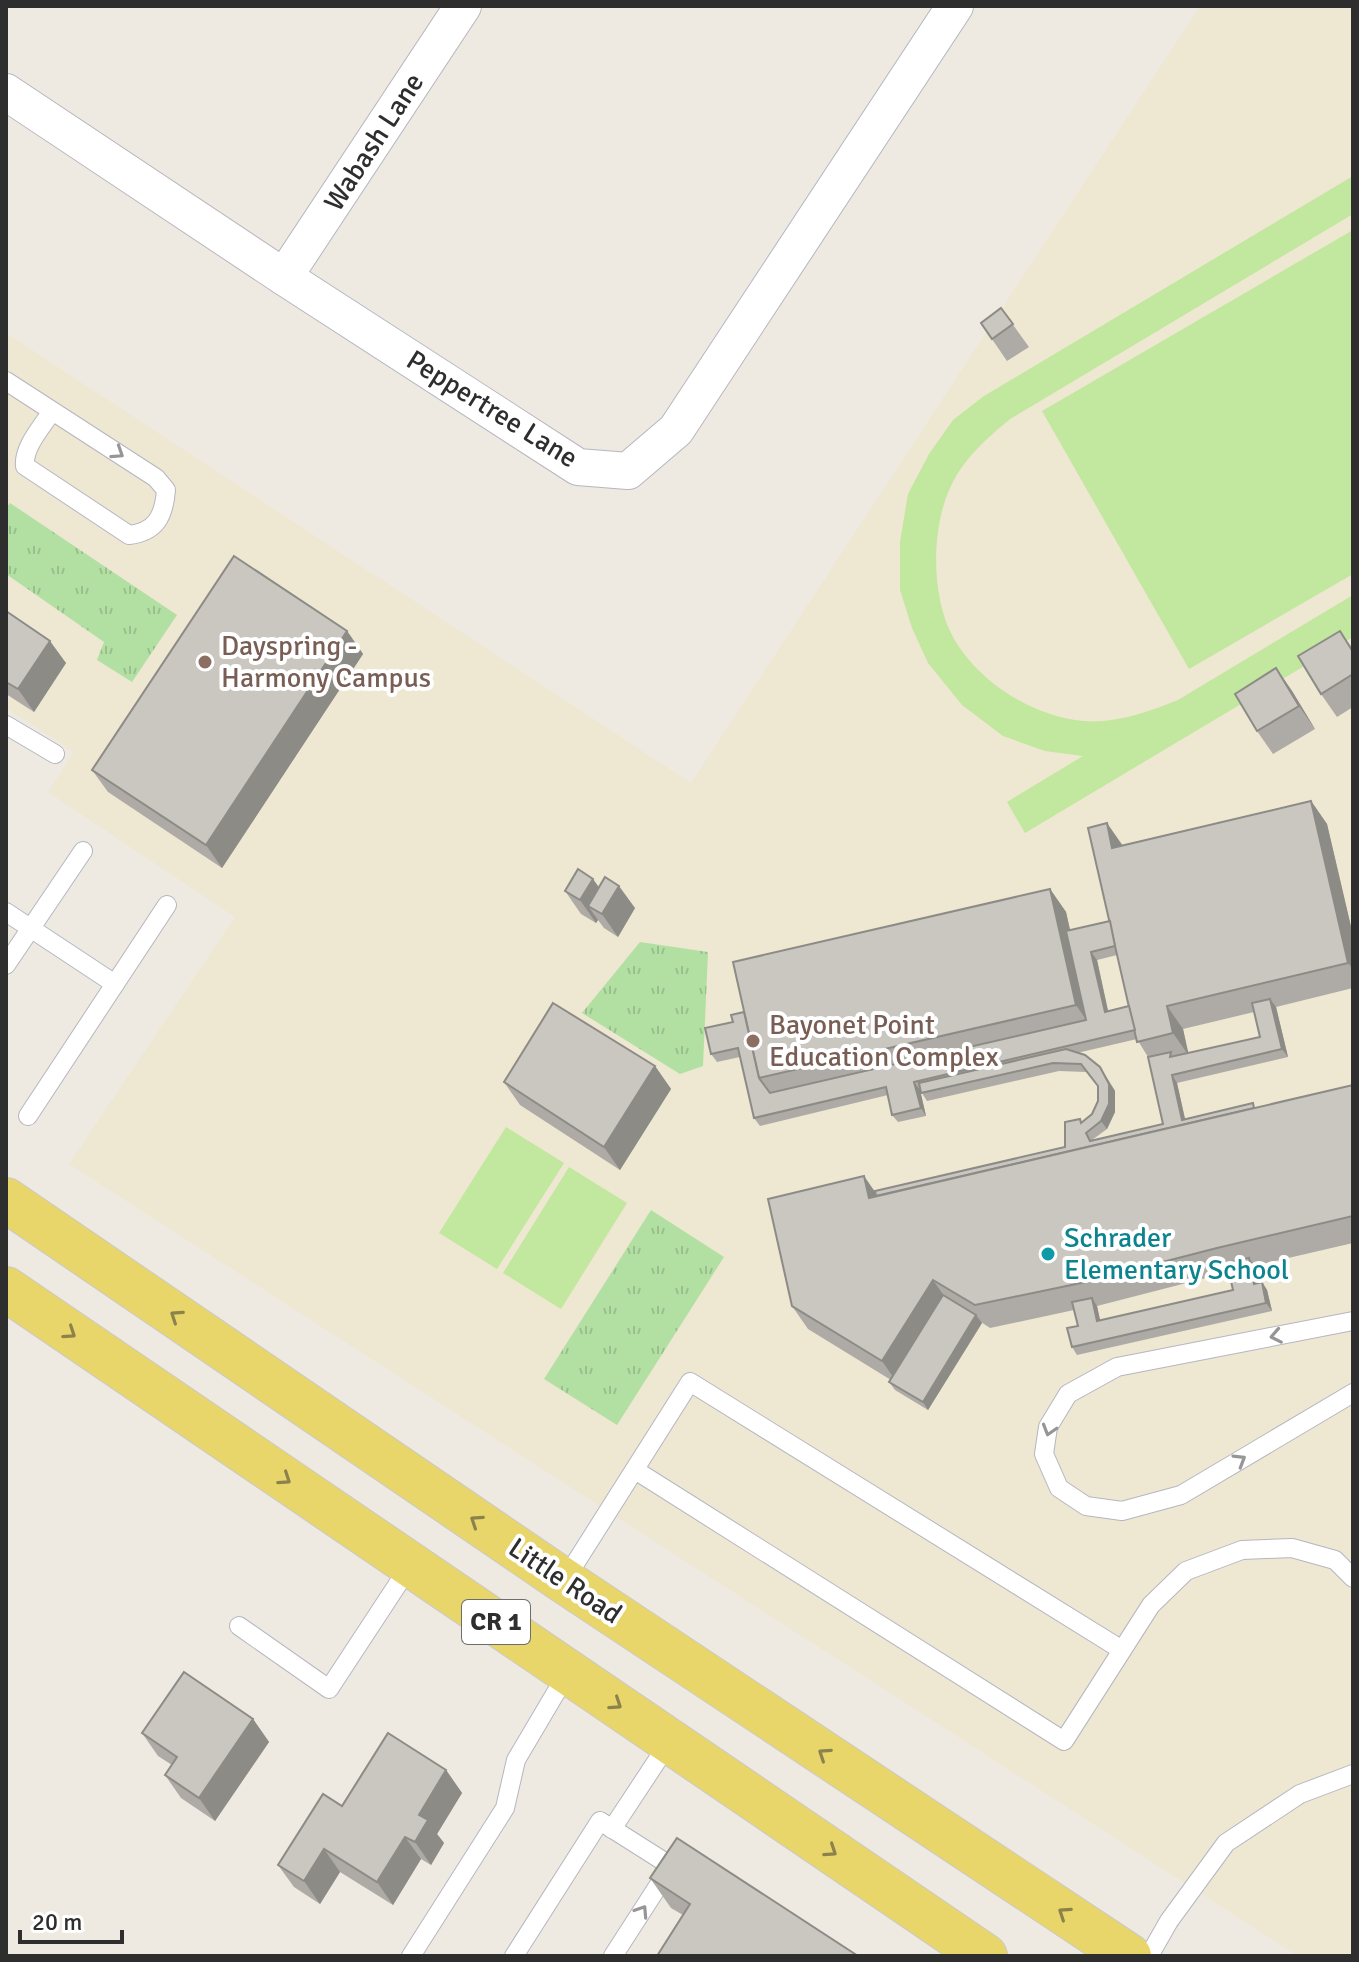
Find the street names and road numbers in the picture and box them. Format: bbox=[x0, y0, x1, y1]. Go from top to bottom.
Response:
street label: Wabash Lane bbox=[317, 67, 431, 217]
street label: Peppertree Lane bbox=[400, 343, 584, 475]
street label: Little Road bbox=[502, 1531, 628, 1631]
road number: CR 1 bbox=[462, 1600, 530, 1644]

